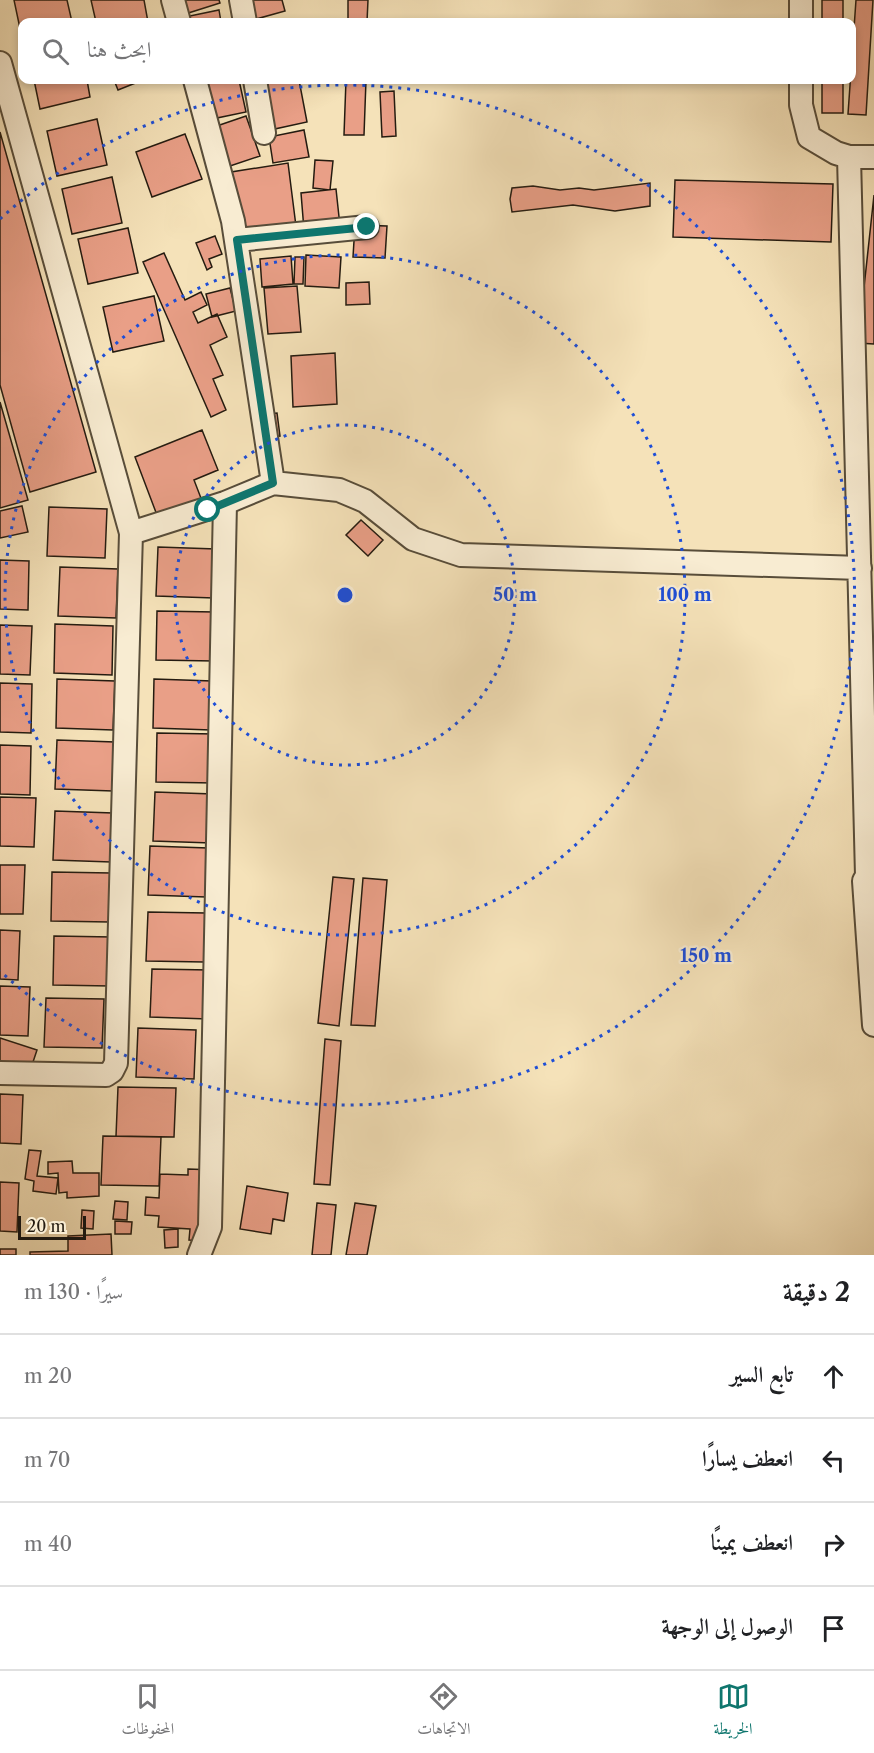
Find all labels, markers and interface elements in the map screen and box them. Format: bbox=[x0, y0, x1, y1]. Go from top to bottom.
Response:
search box bbox=[18, 18, 856, 84]
icon: search bbox=[39, 35, 72, 68]
text: ابحث هنا bbox=[87, 36, 152, 63]
route end bbox=[353, 213, 379, 239]
route start bbox=[194, 496, 220, 522]
text: 50 m bbox=[493, 584, 537, 606]
text: 100 m bbox=[658, 584, 712, 606]
centre of rings bbox=[335, 585, 355, 605]
text: 150 m bbox=[680, 945, 732, 967]
scale bar bbox=[18, 1213, 86, 1240]
text: 20 m bbox=[27, 1216, 66, 1236]
text: 2 دقيقة bbox=[783, 1276, 850, 1308]
text: سيرًا · 130 m bbox=[24, 1280, 123, 1304]
icon: ahead bbox=[817, 1360, 850, 1393]
text: تابع السير bbox=[730, 1361, 793, 1388]
text: 20 m bbox=[24, 1364, 72, 1388]
icon: left bbox=[817, 1444, 850, 1477]
text: انعطف يسارًا bbox=[702, 1445, 793, 1472]
text: 70 m bbox=[24, 1448, 71, 1472]
icon: right bbox=[817, 1528, 850, 1561]
text: انعطف يمينًا bbox=[711, 1529, 793, 1556]
text: 40 m bbox=[24, 1532, 72, 1556]
icon: arrive bbox=[817, 1612, 850, 1645]
text: الوصول إلى الوجهة bbox=[661, 1613, 793, 1640]
tab: المحفوظات bbox=[122, 1680, 174, 1744]
tab: الاتجاهات bbox=[417, 1680, 471, 1744]
tab: الخريطة bbox=[714, 1680, 753, 1744]

